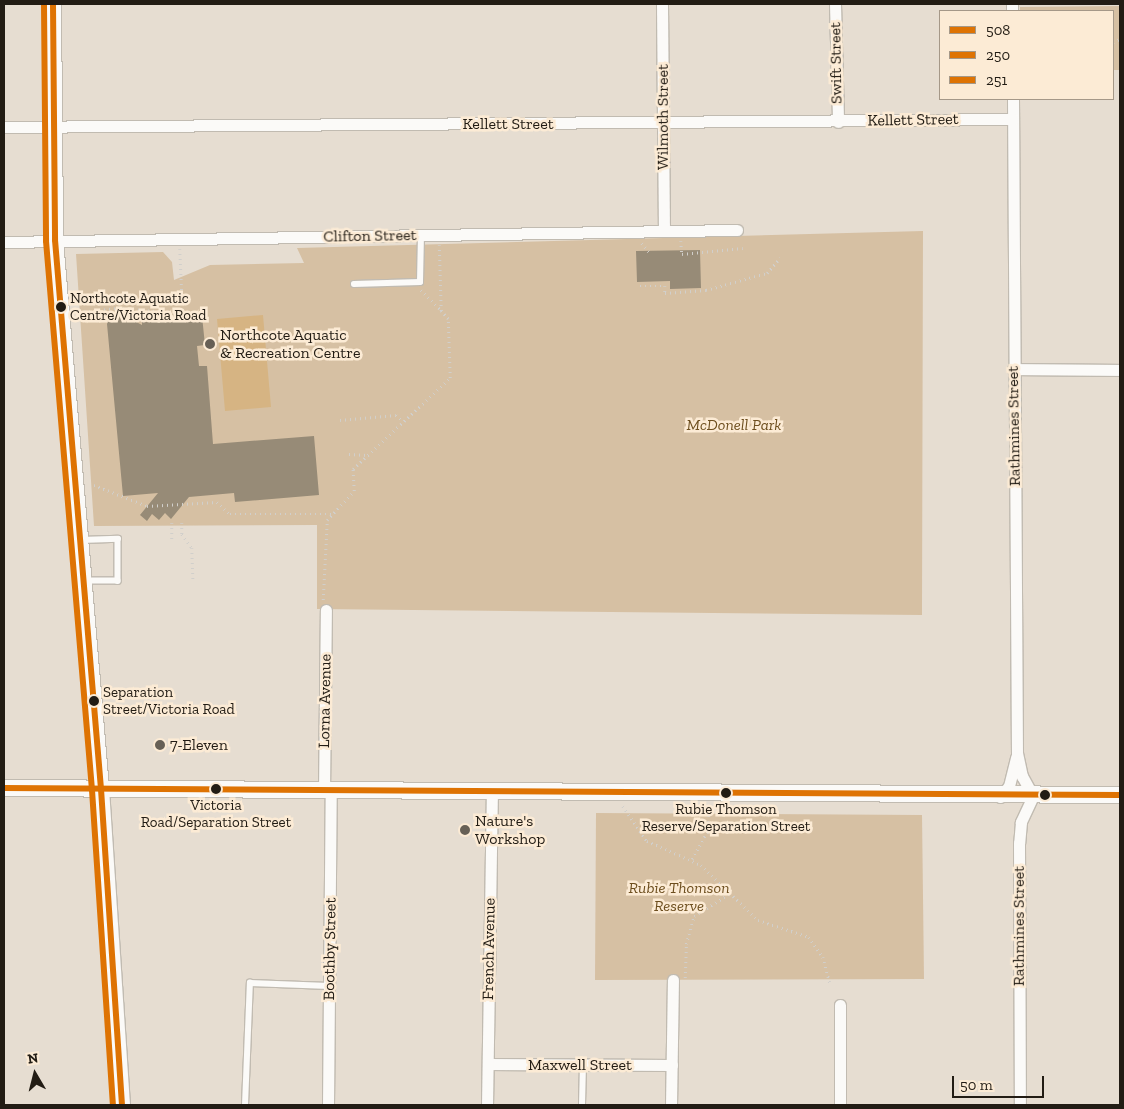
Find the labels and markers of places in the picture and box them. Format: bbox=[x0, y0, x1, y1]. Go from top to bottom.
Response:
place label: Northcote Aquatic Centre/Victoria Road bbox=[70, 289, 207, 324]
marker: Northcote Aquatic Centre/Victoria Road bbox=[56, 302, 66, 312]
place label: Northcote Aquatic & Recreation Centre bbox=[220, 325, 360, 363]
marker: Northcote Aquatic & Recreation Centre bbox=[204, 338, 216, 350]
place label: Separation Street/Victoria Road bbox=[103, 683, 235, 718]
marker: Separation Street/Victoria Road bbox=[89, 696, 99, 706]
place label: 7-Eleven bbox=[170, 735, 228, 755]
marker: 7-Eleven bbox=[154, 739, 166, 751]
marker: Victoria Road/Separation Street bbox=[211, 784, 221, 794]
marker: Rubie Thomson Reserve/Separation Street bbox=[721, 788, 731, 798]
unlabelled marker bbox=[1040, 790, 1050, 800]
place label: Victoria Road/Separation Street bbox=[141, 796, 291, 831]
place label: Rubie Thomson Reserve/Separation Street bbox=[642, 800, 810, 835]
place label: Nature's Workshop bbox=[475, 811, 545, 849]
marker: Nature's Workshop bbox=[459, 824, 471, 836]

